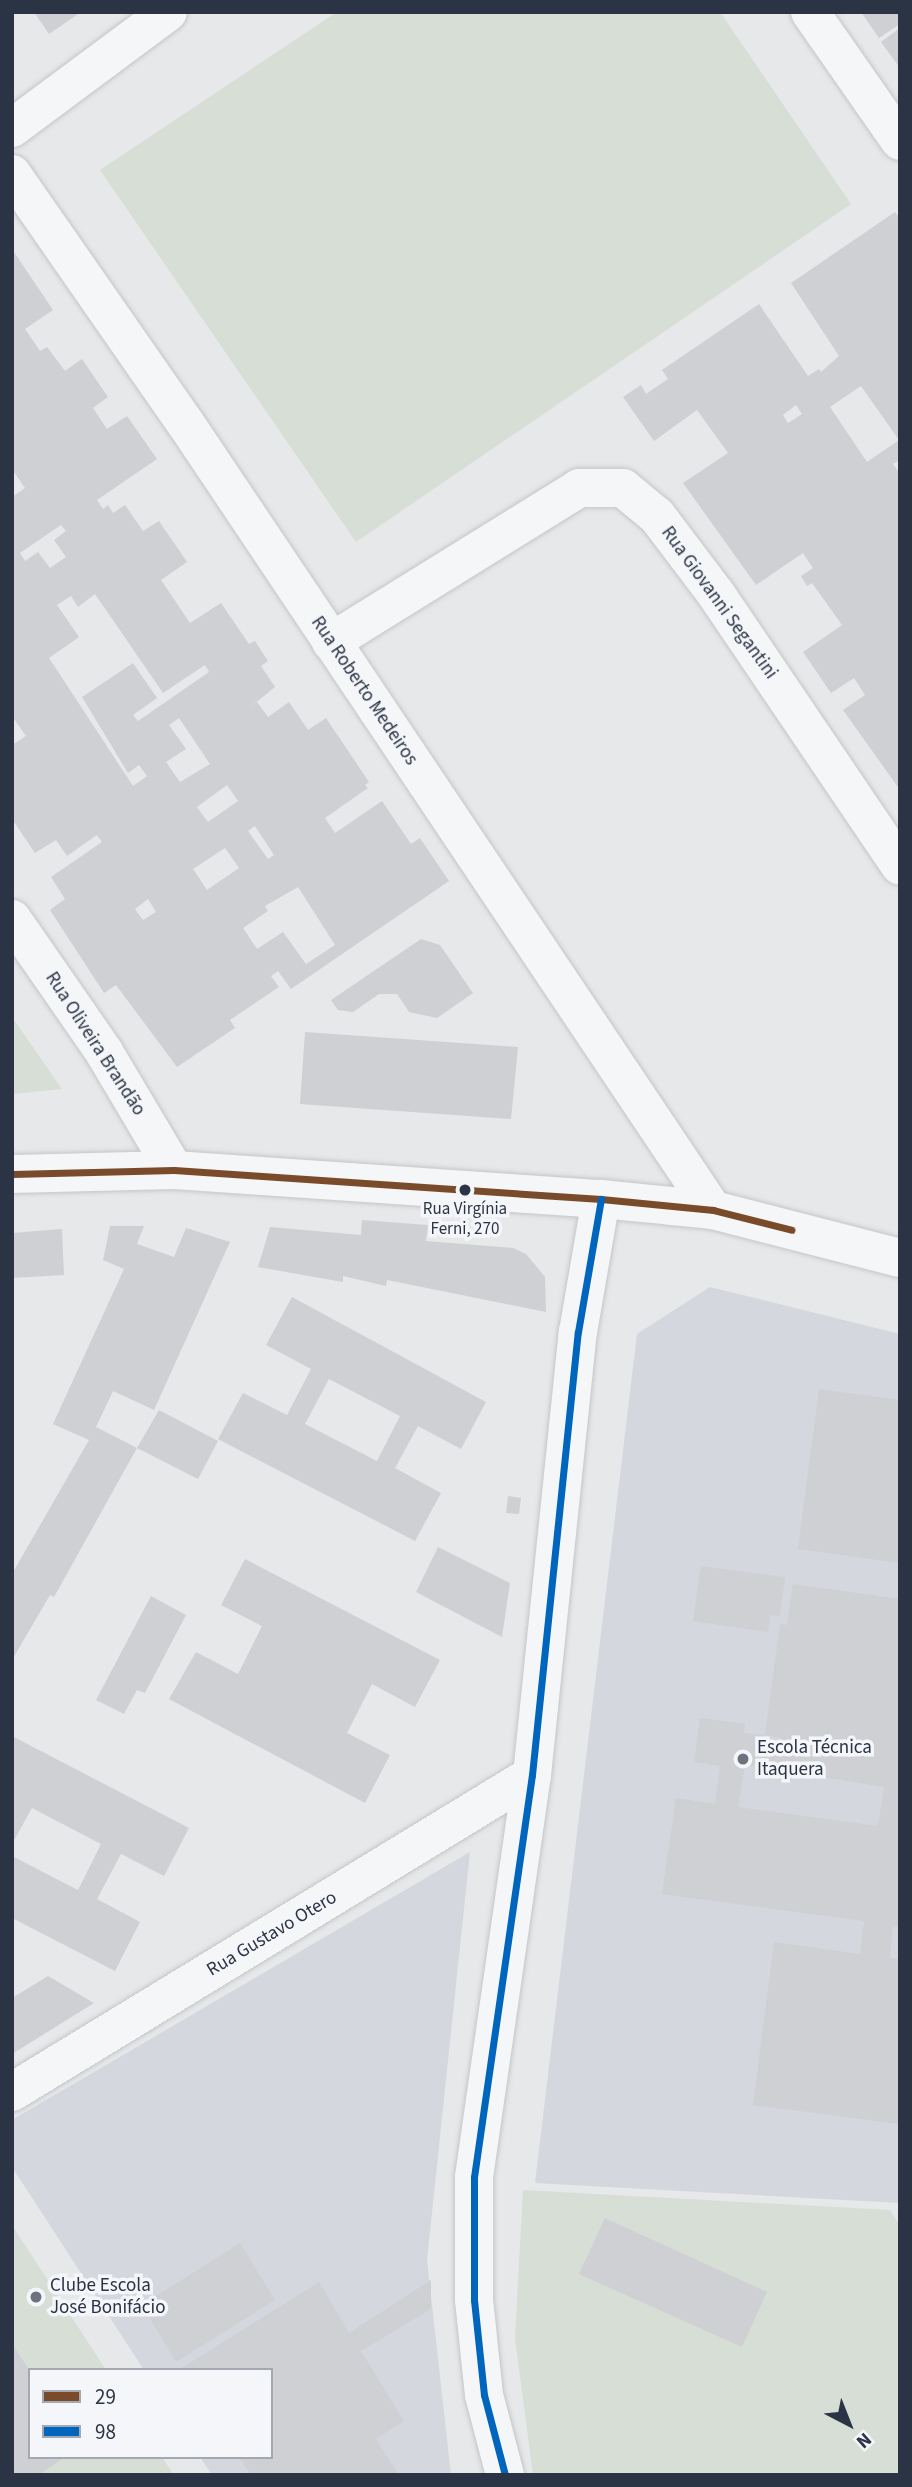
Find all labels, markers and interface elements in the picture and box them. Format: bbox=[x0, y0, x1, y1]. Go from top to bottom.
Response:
street label: Rua Giovanni Segantini bbox=[656, 522, 782, 684]
street label: Rua Roberto Medeiros bbox=[306, 612, 422, 770]
street label: Rua Oliveira Brandão bbox=[40, 968, 150, 1120]
marker: Rua Virgínia Ferni, 270 bbox=[458, 1183, 472, 1197]
place label: Rua Virgínia Ferni, 270 bbox=[423, 1200, 507, 1240]
place label: Escola Técnica Itaquera bbox=[757, 1737, 872, 1781]
marker: Escola Técnica Itaquera bbox=[735, 1751, 751, 1767]
street label: Rua Gustavo Otero bbox=[203, 1886, 341, 1982]
place label: Clube Escola José Bonifácio bbox=[50, 2275, 165, 2319]
marker: Clube Escola José Bonifácio bbox=[28, 2289, 44, 2305]
legend bbox=[28, 2368, 273, 2459]
text: 29 bbox=[95, 2382, 116, 2412]
north arrow bbox=[814, 2389, 884, 2459]
text: 98 bbox=[95, 2417, 116, 2447]
text: N bbox=[850, 2426, 877, 2454]

